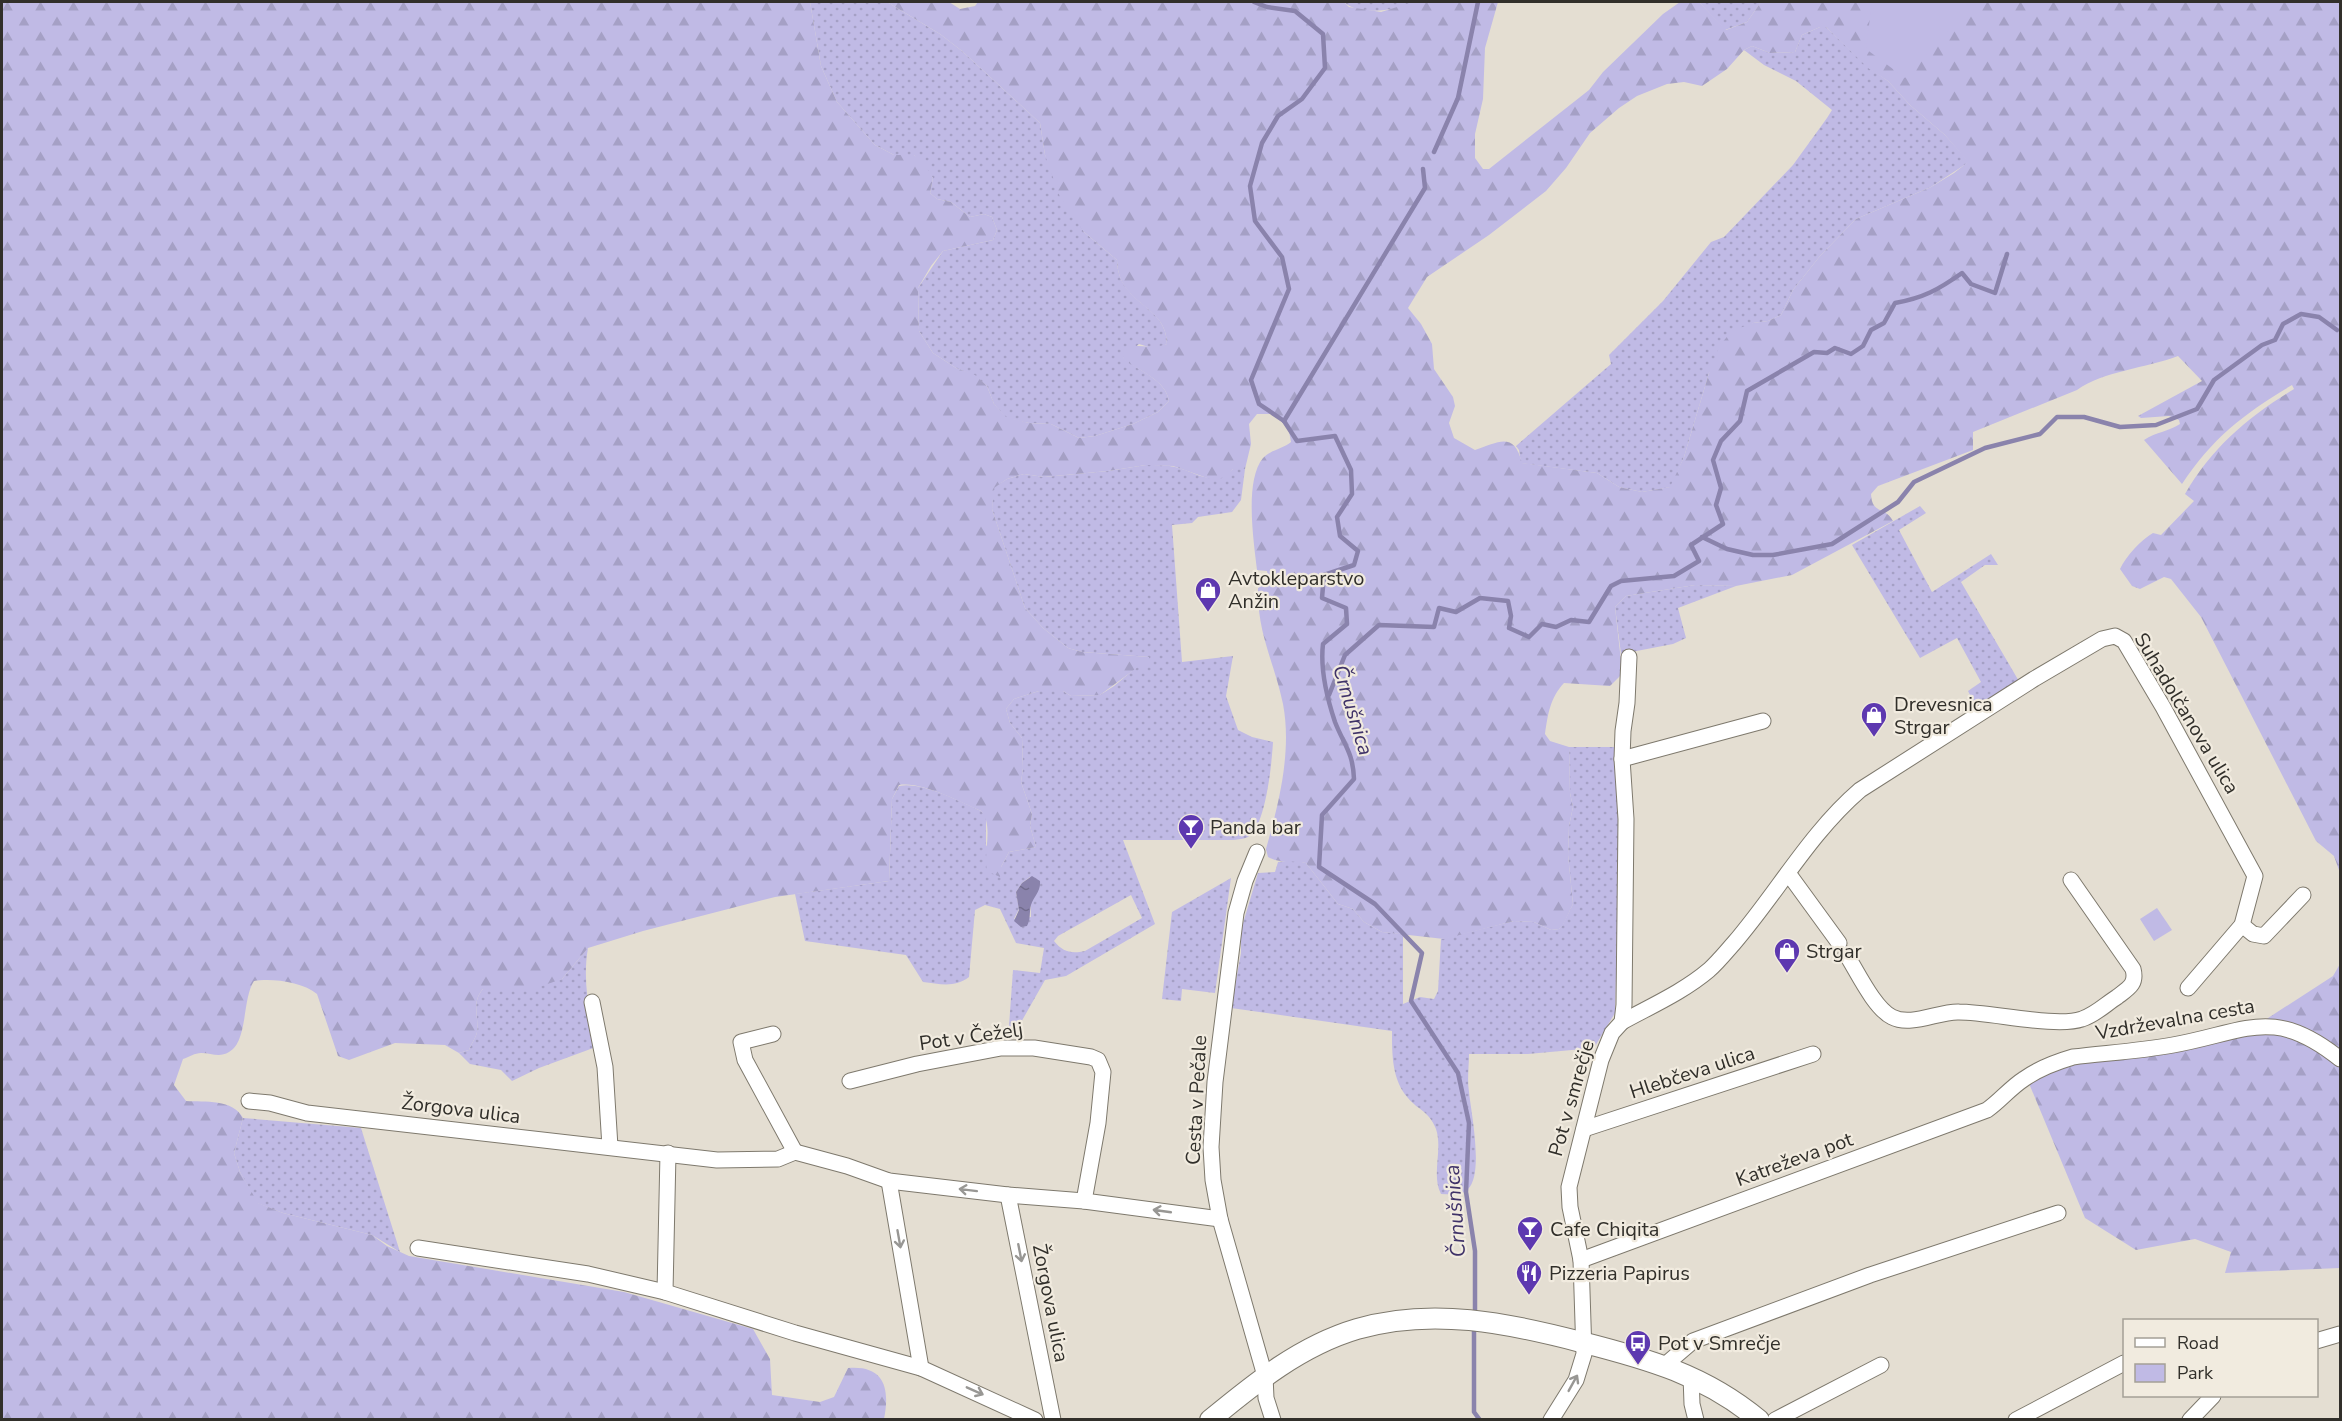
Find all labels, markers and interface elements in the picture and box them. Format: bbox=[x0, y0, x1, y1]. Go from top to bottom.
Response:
place label: Avtokleparstvo Anžin bbox=[1228, 565, 1364, 615]
shop icon: Avtokleparstvo Anžin bbox=[1193, 575, 1223, 613]
street label: Suhadolčanova ulica bbox=[2128, 628, 2245, 799]
water label: Črnušnica bbox=[1326, 661, 1380, 759]
place label: Drevesnica Strgar bbox=[1894, 691, 1993, 741]
shop icon: Drevesnica Strgar bbox=[1859, 700, 1889, 738]
bar icon: Panda bar bbox=[1176, 812, 1206, 850]
place label: Panda bar bbox=[1210, 814, 1301, 841]
shop icon: Strgar bbox=[1772, 936, 1802, 974]
place label: Strgar bbox=[1806, 938, 1862, 965]
street label: Vzdrževalna cesta bbox=[2093, 992, 2257, 1047]
street label: Pot v Čeželj bbox=[917, 1016, 1025, 1057]
street label: Cesta v Pečale bbox=[1180, 1034, 1213, 1166]
street label: Pot v smrečje bbox=[1542, 1037, 1601, 1159]
street label: Hlebčeva ulica bbox=[1626, 1040, 1758, 1105]
street label: Žorgova ulica bbox=[400, 1089, 522, 1130]
street label: Katreževa pot bbox=[1732, 1125, 1857, 1193]
water label: Črnušnica bbox=[1438, 1164, 1472, 1258]
one-way arrow bbox=[959, 1185, 978, 1196]
one-way arrow bbox=[1152, 1206, 1172, 1217]
bar icon: Cafe Chiqita bbox=[1515, 1214, 1545, 1252]
place label: Cafe Chiqita bbox=[1550, 1216, 1659, 1243]
one-way arrow bbox=[894, 1228, 905, 1248]
one-way arrow bbox=[1015, 1242, 1026, 1262]
street label: Žorgova ulica bbox=[1026, 1242, 1075, 1364]
restaurant icon: Pizzeria Papirus bbox=[1514, 1258, 1544, 1296]
place label: Pizzeria Papirus bbox=[1549, 1260, 1690, 1287]
legend bbox=[2123, 1319, 2318, 1397]
bus stop icon: Pot v Smrečje bbox=[1623, 1328, 1653, 1366]
place label: Pot v Smrečje bbox=[1658, 1330, 1781, 1357]
text: Road bbox=[2177, 1331, 2219, 1355]
text: Park bbox=[2177, 1361, 2214, 1385]
one-way arrow bbox=[1567, 1375, 1579, 1392]
one-way arrow bbox=[965, 1386, 983, 1398]

